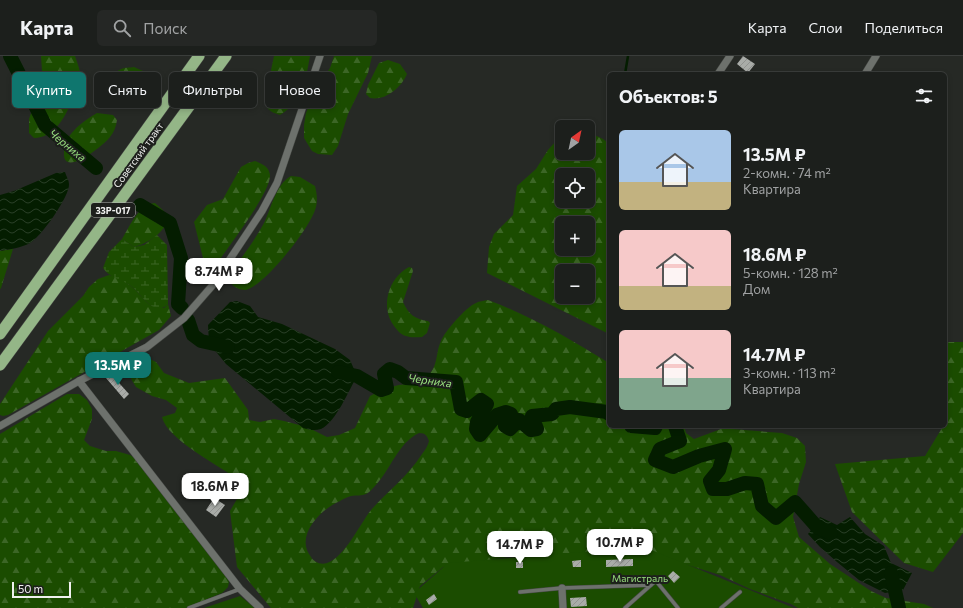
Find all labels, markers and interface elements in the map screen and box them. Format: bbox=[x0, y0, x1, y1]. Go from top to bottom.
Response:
search box bbox=[97, 10, 377, 46]
text: Карта bbox=[20, 16, 73, 39]
icon: search bbox=[111, 17, 133, 39]
text: Поиск bbox=[143, 19, 188, 37]
text: Карта bbox=[748, 19, 786, 36]
text: Слои bbox=[808, 19, 843, 36]
text: Поделиться bbox=[865, 19, 943, 36]
chip: Купить bbox=[12, 72, 86, 108]
chip: Снять bbox=[94, 72, 161, 108]
chip: Фильтры bbox=[169, 72, 257, 108]
chip: Новое bbox=[265, 72, 335, 108]
icon: filters bbox=[913, 85, 935, 107]
text: Объектов: 5 bbox=[619, 86, 718, 107]
street label: Советский тракт bbox=[110, 120, 166, 190]
north arrow bbox=[555, 120, 595, 160]
map controls bbox=[555, 120, 595, 304]
water label: Черниха bbox=[47, 126, 89, 164]
text: 13.5M ₽ bbox=[743, 144, 806, 165]
icon: home bbox=[651, 146, 699, 194]
text: 2-комн. · 74 m² bbox=[743, 165, 831, 181]
button: locate bbox=[555, 168, 595, 208]
text: Квартира bbox=[743, 181, 801, 197]
road number: 33Р-017 bbox=[91, 203, 135, 217]
button: + bbox=[555, 216, 595, 256]
text: 18.6M ₽ bbox=[743, 244, 807, 265]
icon: home bbox=[651, 246, 699, 294]
pin: 8.74M ₽ bbox=[182, 258, 256, 292]
text: 8.74M ₽ bbox=[194, 263, 244, 279]
button: − bbox=[555, 264, 595, 304]
text: 5-комн. · 128 m² bbox=[743, 265, 838, 281]
text: Дом bbox=[743, 281, 770, 297]
text: 14.7M ₽ bbox=[743, 344, 806, 365]
icon: home bbox=[651, 346, 699, 394]
pin: 13.5M ₽ bbox=[81, 352, 155, 386]
text: 13.5M ₽ bbox=[94, 357, 142, 373]
text: 3-комн. · 113 m² bbox=[743, 365, 836, 381]
water label: Черниха bbox=[407, 371, 453, 390]
text: Квартира bbox=[743, 381, 801, 397]
pin: 18.6M ₽ bbox=[178, 473, 252, 507]
text: 18.6M ₽ bbox=[191, 478, 239, 494]
pin: 10.7M ₽ bbox=[583, 529, 657, 563]
pin: 14.7M ₽ bbox=[483, 531, 557, 565]
text: 10.7M ₽ bbox=[596, 534, 644, 550]
text: 14.7M ₽ bbox=[496, 536, 544, 552]
park label: Магистраль bbox=[612, 572, 668, 584]
scale bar bbox=[12, 580, 71, 599]
text: 50 m bbox=[18, 582, 43, 595]

